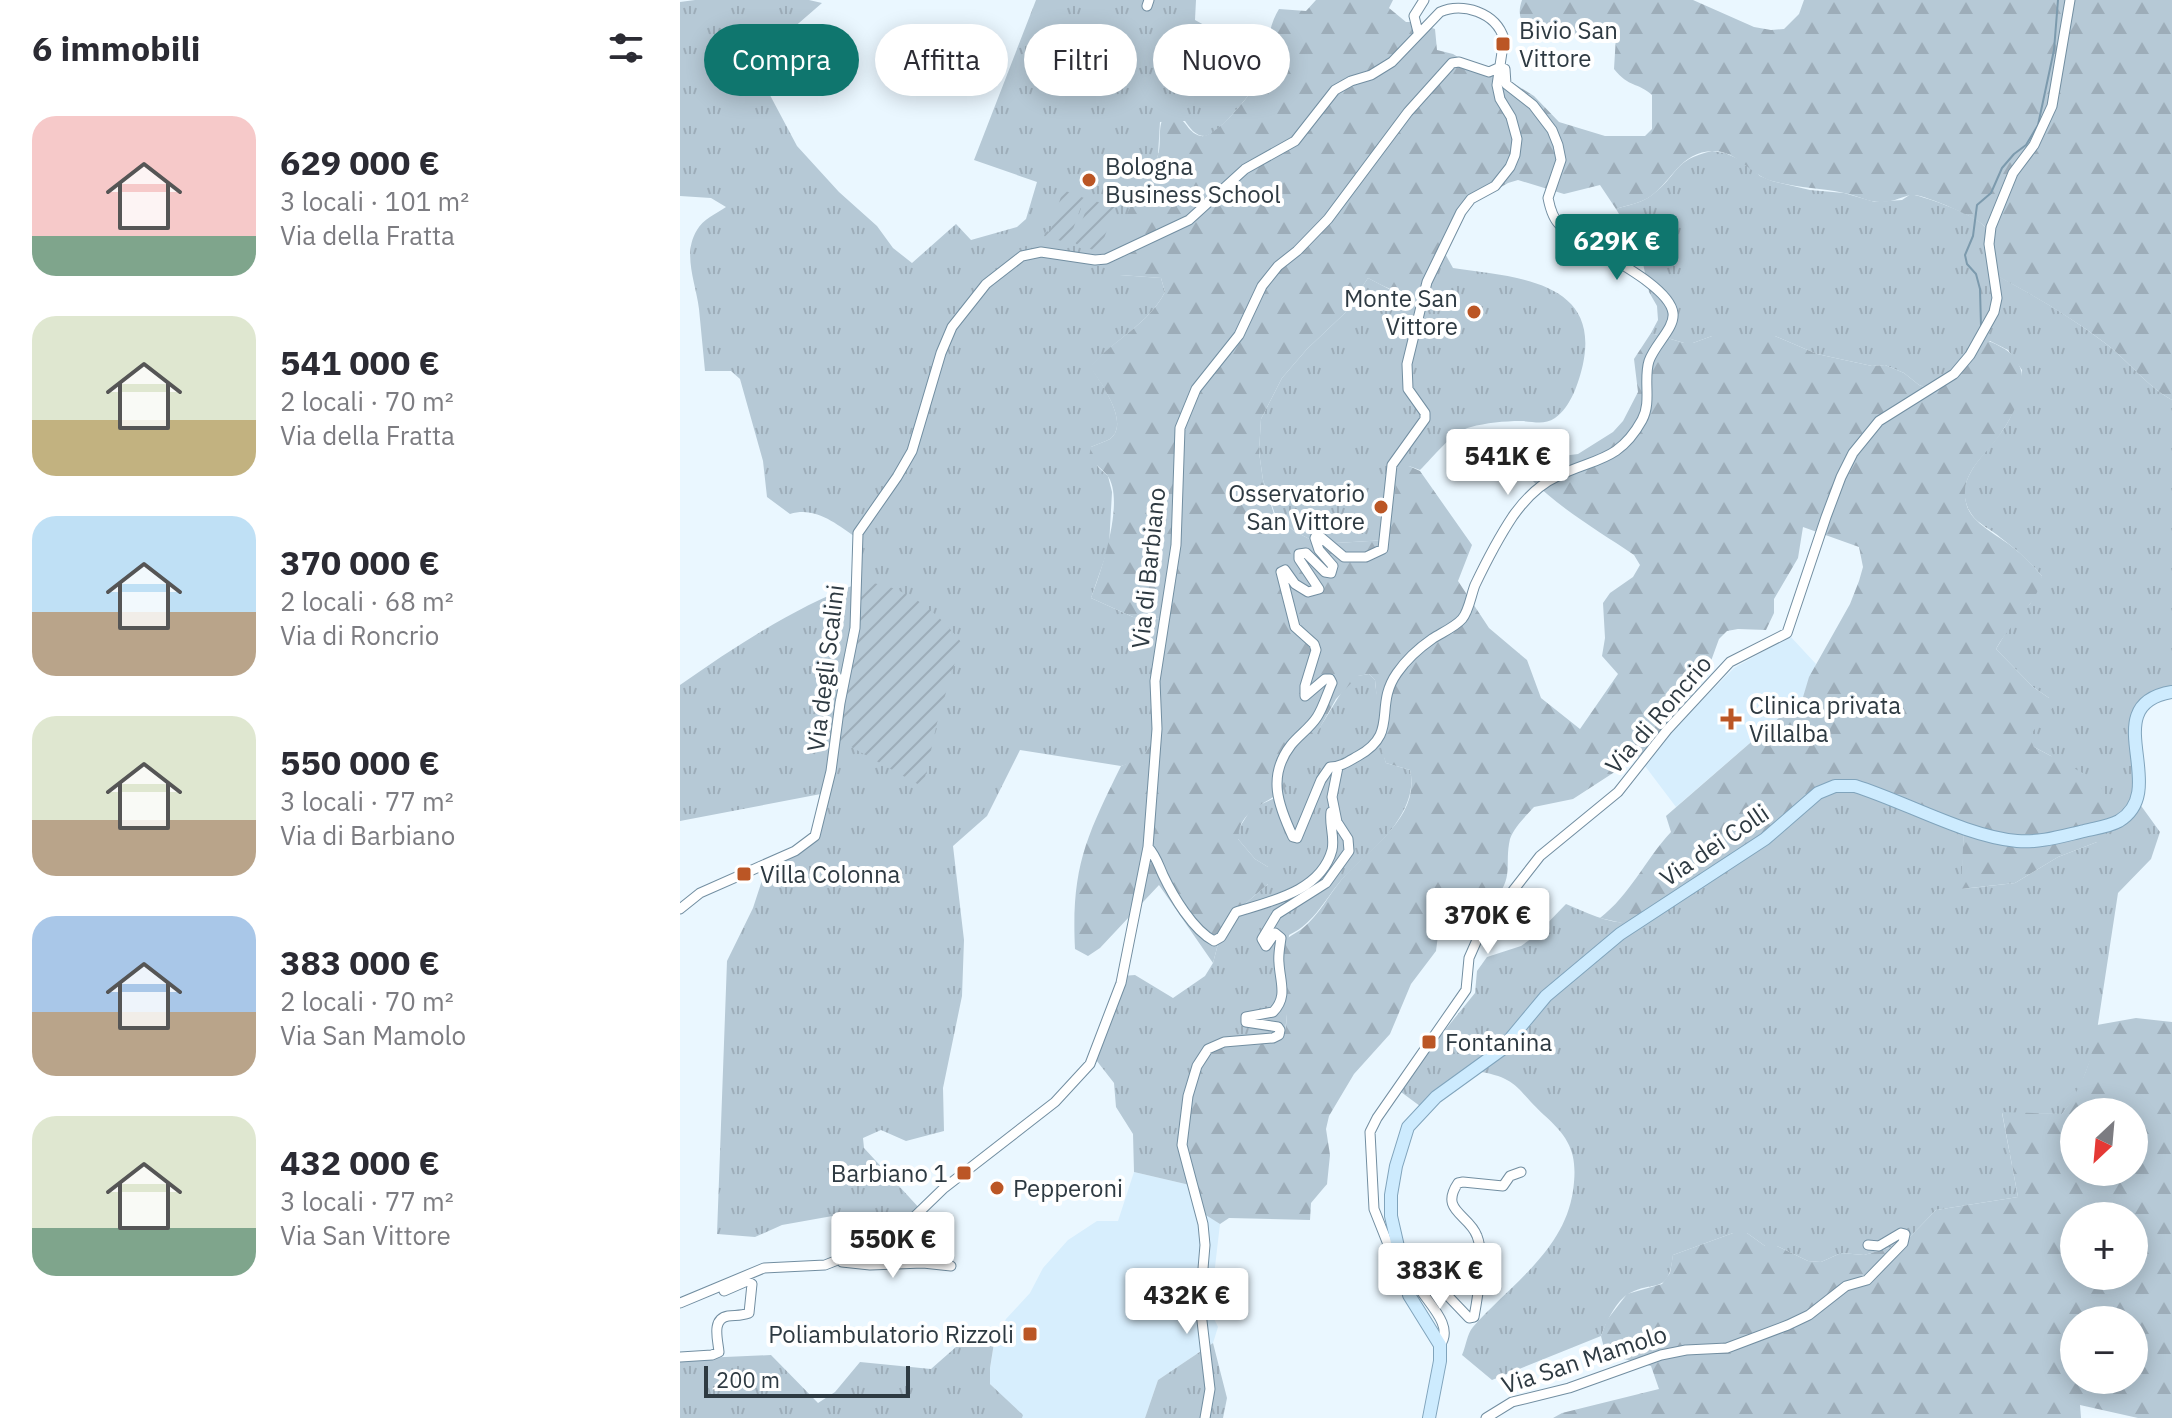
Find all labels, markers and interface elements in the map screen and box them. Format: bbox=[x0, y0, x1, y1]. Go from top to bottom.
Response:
place label: Bivio San Vittore bbox=[1519, 14, 1618, 74]
chip: Compra bbox=[704, 24, 859, 96]
chip: Affitta bbox=[875, 24, 1008, 96]
chip: Filtri bbox=[1024, 24, 1137, 96]
chip: Nuovo bbox=[1153, 24, 1290, 96]
text: 6 immobili bbox=[32, 26, 201, 70]
icon: filters bbox=[604, 26, 648, 70]
marker: Bivio San Vittore bbox=[1494, 35, 1512, 53]
text: 629 000 € bbox=[280, 140, 440, 184]
icon: home bbox=[96, 148, 192, 244]
place label: Bologna Business School bbox=[1105, 150, 1281, 210]
marker: Bologna Business School bbox=[1080, 171, 1098, 189]
text: 3 locali · 101 m² bbox=[280, 184, 469, 218]
pin: 629K € bbox=[1552, 214, 1682, 282]
text: Via della Fratta bbox=[280, 218, 455, 252]
text: 629K € bbox=[1573, 223, 1661, 257]
place label: Monte San Vittore bbox=[1344, 282, 1458, 342]
marker: Monte San Vittore bbox=[1465, 303, 1483, 321]
text: 541 000 € bbox=[280, 340, 440, 384]
icon: home bbox=[96, 348, 192, 444]
text: 2 locali · 70 m² bbox=[280, 384, 454, 418]
text: Via della Fratta bbox=[280, 418, 455, 452]
pin: 541K € bbox=[1443, 429, 1573, 497]
text: 541K € bbox=[1464, 438, 1552, 472]
place label: Osservatorio San Vittore bbox=[1228, 477, 1365, 537]
street label: Via di Barbiano bbox=[1124, 486, 1172, 650]
marker: Osservatorio San Vittore bbox=[1372, 498, 1390, 516]
text: 370 000 € bbox=[280, 540, 440, 584]
icon: home bbox=[96, 548, 192, 644]
street label: Via degli Scalini bbox=[799, 583, 851, 753]
text: 2 locali · 68 m² bbox=[280, 584, 454, 618]
text: Via di Roncrio bbox=[280, 618, 439, 652]
street label: Via di Roncrio bbox=[1598, 648, 1718, 780]
place label: Clinica privata Villalba bbox=[1749, 689, 1901, 749]
marker: Clinica privata Villalba bbox=[1720, 708, 1742, 730]
text: 550 000 € bbox=[280, 740, 440, 784]
icon: home bbox=[96, 748, 192, 844]
text: 3 locali · 77 m² bbox=[280, 784, 454, 818]
street label: Via dei Colli bbox=[1653, 797, 1775, 893]
text: Via di Barbiano bbox=[280, 818, 455, 852]
place label: Villa Colonna bbox=[760, 858, 901, 890]
marker: Villa Colonna bbox=[735, 865, 753, 883]
pin: 370K € bbox=[1423, 888, 1553, 956]
text: 370K € bbox=[1444, 897, 1532, 931]
text: 383 000 € bbox=[280, 940, 440, 984]
icon: home bbox=[96, 948, 192, 1044]
text: 2 locali · 70 m² bbox=[280, 984, 454, 1018]
text: Via San Mamolo bbox=[280, 1018, 466, 1052]
place label: Fontanina bbox=[1445, 1026, 1552, 1058]
marker: Fontanina bbox=[1420, 1033, 1438, 1051]
north arrow bbox=[2060, 1098, 2148, 1186]
map controls bbox=[2060, 1098, 2148, 1394]
text: 432 000 € bbox=[280, 1140, 440, 1184]
icon: home bbox=[96, 1148, 192, 1244]
place label: Barbiano 1 bbox=[831, 1157, 948, 1189]
marker: Barbiano 1 bbox=[955, 1164, 973, 1182]
place label: Pepperoni bbox=[1013, 1172, 1123, 1204]
marker: Pepperoni bbox=[988, 1179, 1006, 1197]
text: 3 locali · 77 m² bbox=[280, 1184, 454, 1218]
button: + bbox=[2060, 1202, 2148, 1290]
pin: 550K € bbox=[828, 1212, 958, 1280]
text: Via San Vittore bbox=[280, 1218, 451, 1252]
text: 550K € bbox=[849, 1221, 937, 1255]
pin: 383K € bbox=[1375, 1243, 1505, 1311]
text: 383K € bbox=[1396, 1252, 1484, 1286]
pin: 432K € bbox=[1122, 1268, 1252, 1336]
text: 432K € bbox=[1143, 1277, 1231, 1311]
button: − bbox=[2060, 1306, 2148, 1394]
street label: Via San Mamolo bbox=[1497, 1317, 1671, 1401]
place label: Poliambulatorio Rizzoli bbox=[768, 1318, 1014, 1350]
marker: Poliambulatorio Rizzoli bbox=[1021, 1325, 1039, 1343]
scale bar bbox=[704, 1362, 910, 1398]
text: 200 m bbox=[716, 1365, 780, 1394]

